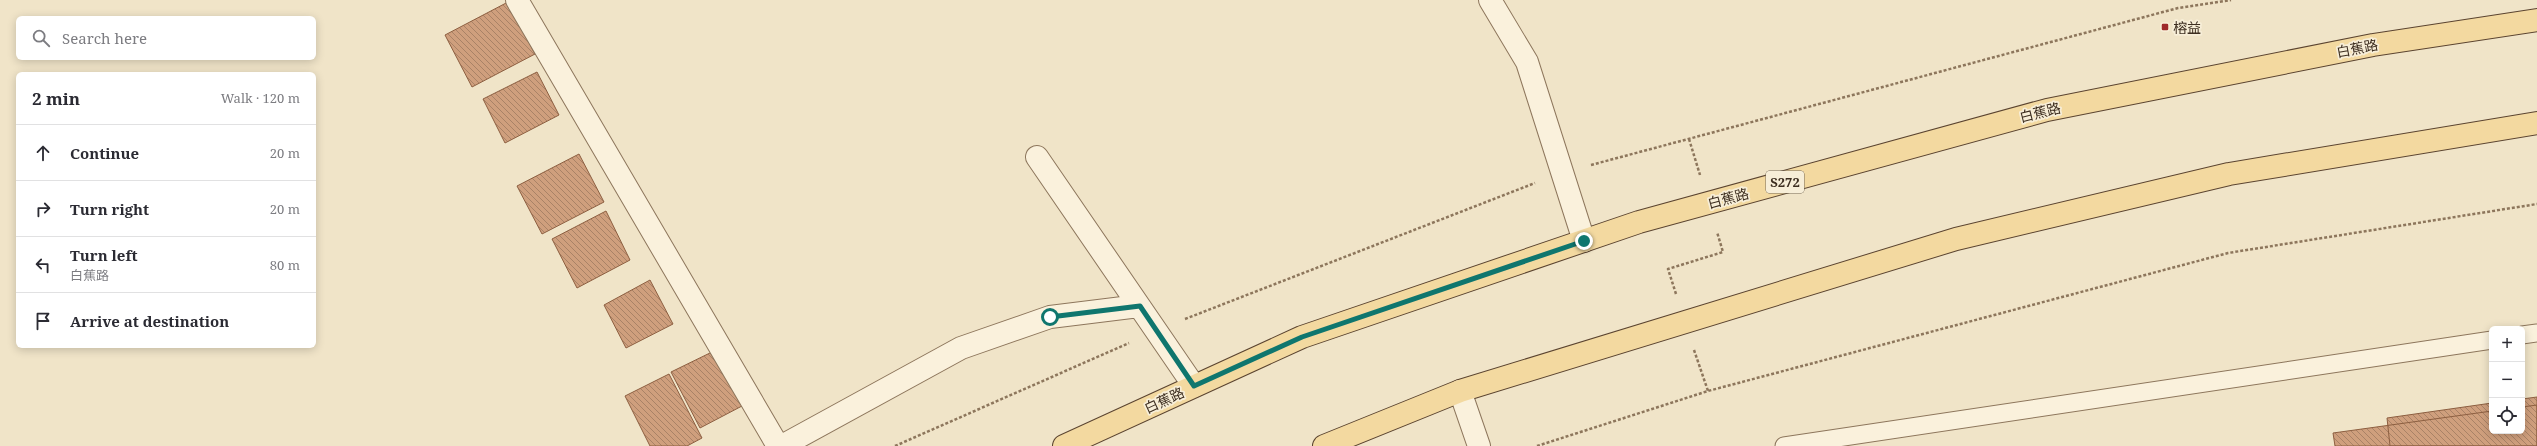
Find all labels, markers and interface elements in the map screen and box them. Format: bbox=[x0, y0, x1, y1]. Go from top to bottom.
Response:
search box bbox=[16, 16, 316, 60]
place label: 榕益 bbox=[2173, 18, 2201, 37]
marker: 榕益 bbox=[2160, 22, 2170, 32]
icon: search bbox=[30, 27, 52, 49]
text: Search here bbox=[62, 28, 147, 48]
street label: 白蕉路 bbox=[2335, 35, 2379, 61]
text: 2 min bbox=[32, 87, 80, 110]
text: Walk · 120 m bbox=[221, 89, 300, 107]
street label: 白蕉路 bbox=[2017, 98, 2063, 126]
icon: ahead bbox=[32, 142, 54, 164]
text: Continue bbox=[70, 143, 139, 163]
text: 20 m bbox=[270, 144, 300, 162]
road number: S272 bbox=[1766, 171, 1804, 193]
street label: 白蕉路 bbox=[1705, 183, 1751, 213]
icon: right bbox=[32, 198, 54, 220]
text: Turn right bbox=[70, 199, 149, 219]
text: 20 m bbox=[270, 200, 300, 218]
route end bbox=[1575, 232, 1593, 250]
text: Turn left bbox=[70, 245, 138, 265]
icon: left bbox=[32, 254, 54, 276]
text: 80 m bbox=[270, 256, 300, 274]
text: 白蕉路 bbox=[70, 266, 109, 284]
route start bbox=[1041, 308, 1059, 326]
icon: arrive bbox=[32, 310, 54, 332]
text: Arrive at destination bbox=[70, 311, 229, 331]
map controls bbox=[2489, 326, 2525, 434]
button: + bbox=[2489, 326, 2525, 362]
button: − bbox=[2489, 362, 2525, 398]
street label: 白蕉路 bbox=[1141, 383, 1187, 417]
button: locate bbox=[2489, 398, 2525, 434]

